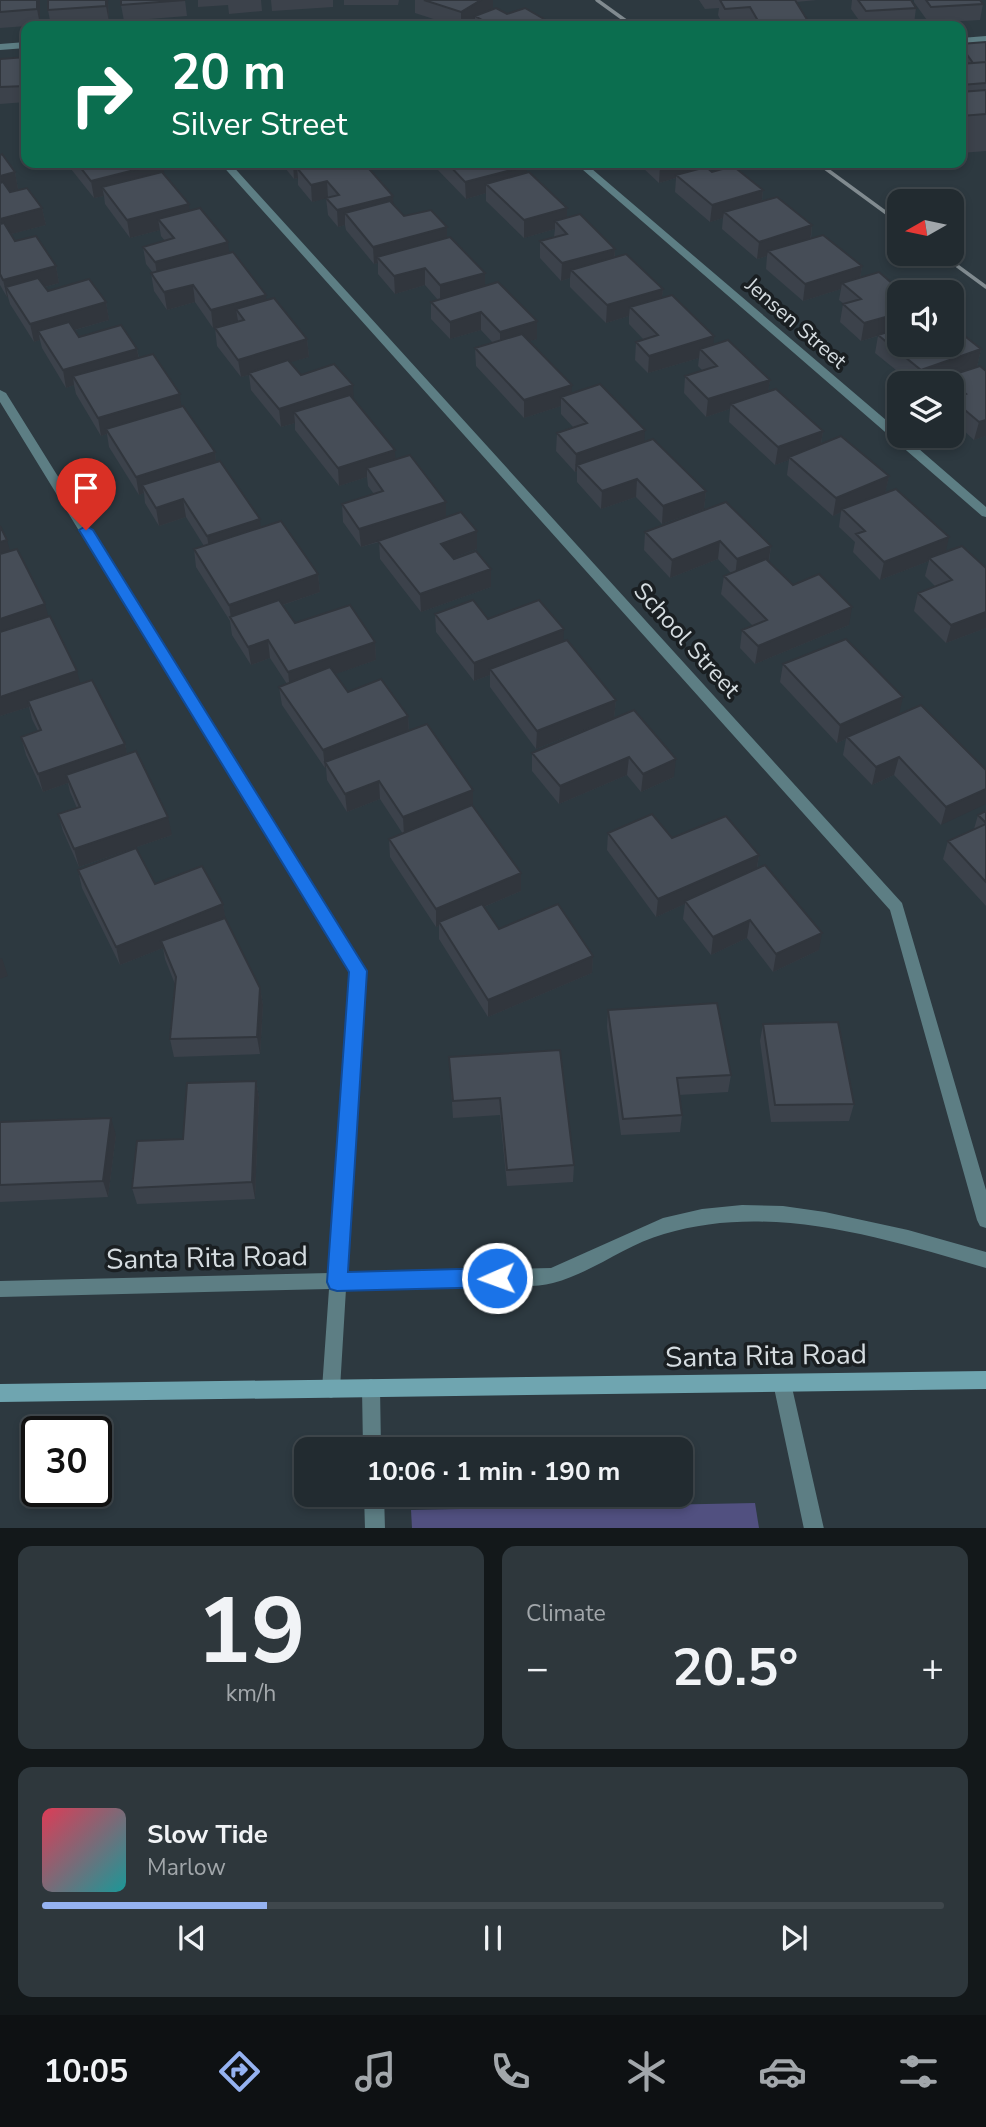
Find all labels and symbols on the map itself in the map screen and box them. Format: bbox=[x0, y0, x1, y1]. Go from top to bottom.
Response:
north arrow bbox=[887, 189, 964, 266]
street label: Jensen Street bbox=[739, 271, 853, 375]
pin bbox=[56, 458, 116, 530]
street label: School Street bbox=[627, 575, 748, 705]
street label: Santa Rita Road bbox=[106, 1237, 308, 1279]
position arrow bbox=[460, 1241, 534, 1315]
street label: Santa Rita Road bbox=[665, 1335, 867, 1377]
speed limit sign: 30 bbox=[21, 1416, 112, 1507]

